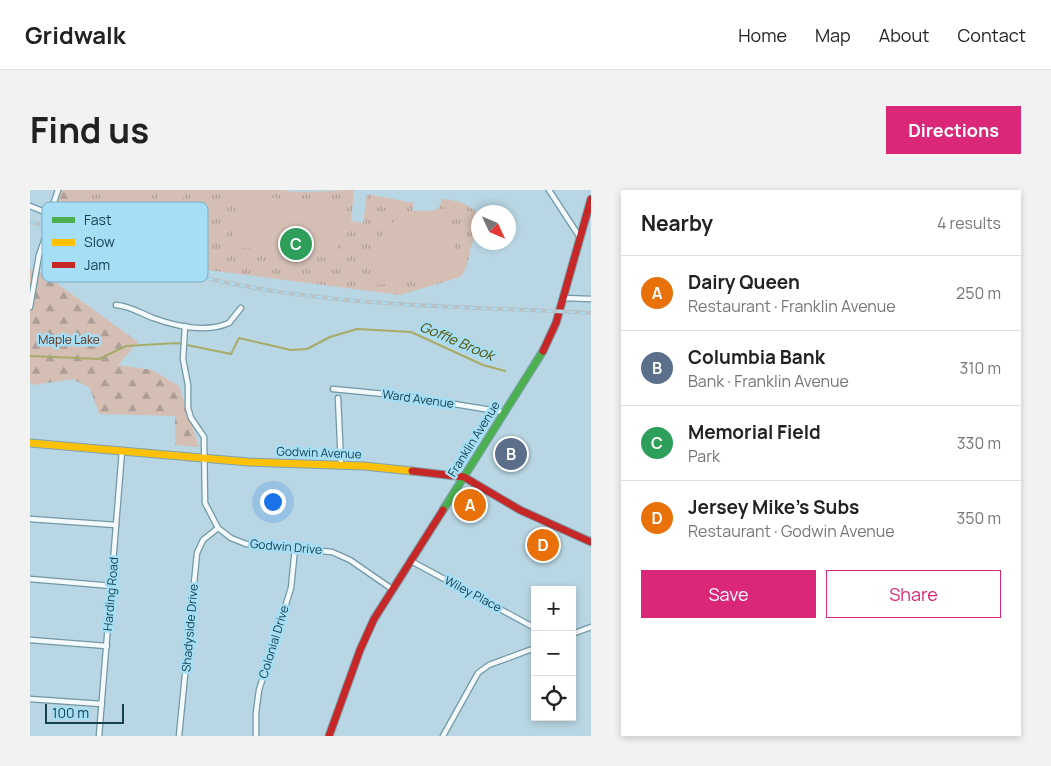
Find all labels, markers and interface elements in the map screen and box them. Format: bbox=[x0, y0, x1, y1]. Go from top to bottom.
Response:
text: Gridwalk bbox=[25, 18, 126, 51]
text: Home bbox=[738, 23, 787, 47]
text: Map bbox=[815, 23, 851, 47]
text: About bbox=[879, 23, 929, 47]
text: Contact bbox=[957, 23, 1026, 47]
text: Find us bbox=[30, 106, 149, 154]
button: Directions bbox=[886, 106, 1021, 154]
legend bbox=[42, 202, 208, 282]
north arrow bbox=[471, 205, 516, 250]
text: Nearby bbox=[641, 209, 713, 237]
text: Fast bbox=[84, 210, 112, 229]
text: 4 results bbox=[937, 212, 1001, 234]
pin: C bbox=[280, 225, 312, 263]
text: Slow bbox=[84, 232, 115, 251]
text: Jam bbox=[84, 255, 110, 274]
text: Dairy Queen bbox=[688, 269, 800, 295]
text: A bbox=[652, 282, 662, 304]
text: 250 m bbox=[956, 282, 1001, 304]
text: Restaurant · Franklin Avenue bbox=[688, 295, 896, 317]
water label: Goffle Brook bbox=[417, 316, 499, 366]
park label: Maple Lake bbox=[38, 331, 100, 348]
text: Columbia Bank bbox=[688, 344, 825, 370]
text: B bbox=[652, 357, 662, 379]
text: 310 m bbox=[959, 357, 1001, 379]
text: Bank · Franklin Avenue bbox=[688, 370, 849, 392]
street label: Ward Avenue bbox=[381, 385, 455, 412]
street label: Franklin Avenue bbox=[444, 398, 504, 480]
text: Memorial Field bbox=[688, 419, 821, 445]
text: C bbox=[651, 432, 663, 454]
text: 330 m bbox=[957, 432, 1001, 454]
pin: B bbox=[495, 435, 527, 473]
street label: Godwin Avenue bbox=[276, 443, 362, 462]
text: Park bbox=[688, 445, 720, 467]
pin: A bbox=[454, 486, 486, 524]
your location bbox=[260, 489, 286, 515]
text: Jersey Mike's Subs bbox=[688, 494, 859, 520]
text: D bbox=[651, 507, 663, 529]
text: 350 m bbox=[956, 507, 1001, 529]
text: Restaurant · Godwin Avenue bbox=[688, 520, 895, 542]
pin: D bbox=[527, 526, 559, 564]
street label: Godwin Drive bbox=[249, 535, 323, 558]
street label: Harding Road bbox=[99, 556, 122, 632]
button: Save bbox=[641, 570, 816, 618]
button: Share bbox=[826, 570, 1001, 618]
street label: Wiley Place bbox=[442, 571, 505, 616]
street label: Shadyside Drive bbox=[177, 583, 202, 673]
map controls bbox=[531, 586, 576, 721]
button: + bbox=[531, 586, 576, 631]
street label: Colonial Drive bbox=[254, 603, 293, 680]
button: − bbox=[531, 631, 576, 676]
button: locate bbox=[531, 676, 576, 721]
scale bar bbox=[45, 701, 124, 724]
text: 100 m bbox=[52, 703, 89, 722]

